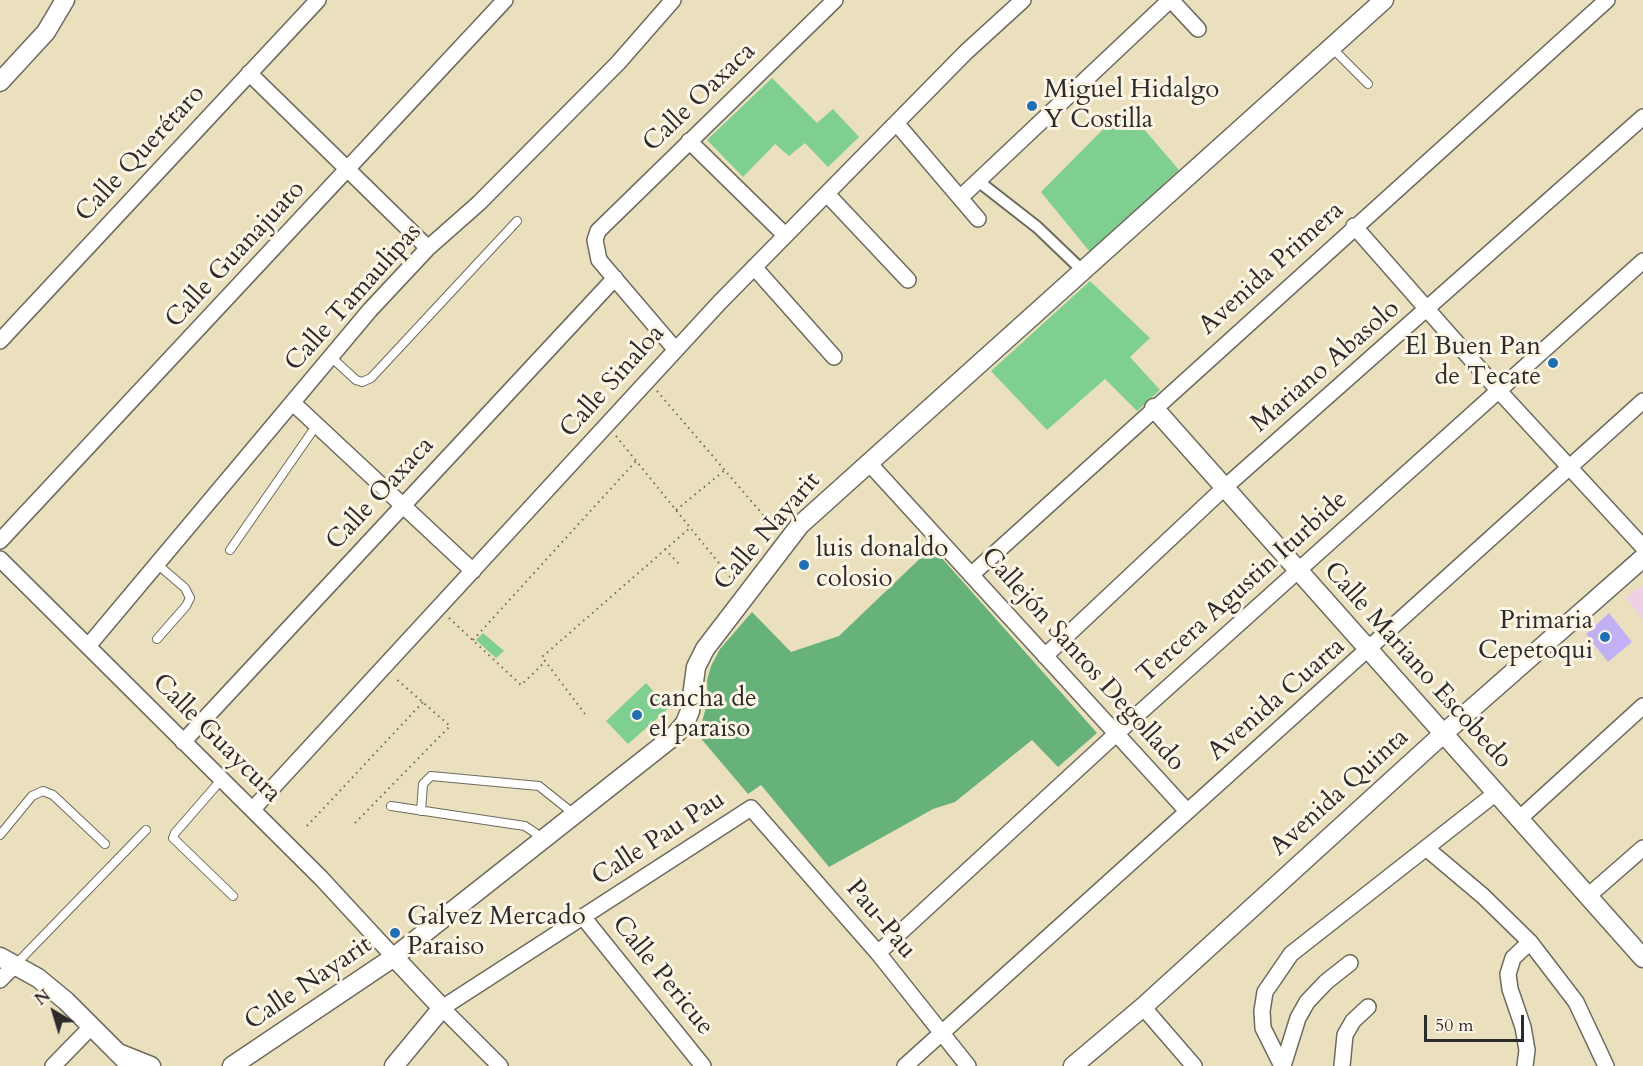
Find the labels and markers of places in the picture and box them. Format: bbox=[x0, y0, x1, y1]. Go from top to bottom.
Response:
place label: Miguel Hidalgo Y Costilla bbox=[1044, 75, 1219, 136]
marker: Miguel Hidalgo Y Costilla bbox=[1025, 99, 1039, 113]
place label: El Buen Pan de Tecate bbox=[1404, 332, 1541, 394]
marker: El Buen Pan de Tecate bbox=[1546, 356, 1560, 370]
place label: luis donaldo colosio bbox=[816, 534, 948, 596]
marker: luis donaldo colosio bbox=[797, 558, 811, 572]
place label: Primaria Cepetoqui bbox=[1478, 606, 1593, 668]
marker: Primaria Cepetoqui bbox=[1598, 630, 1612, 644]
place label: cancha de el paraiso bbox=[649, 684, 757, 746]
marker: cancha de el paraiso bbox=[630, 708, 644, 722]
place label: Galvez Mercado Paraiso bbox=[407, 902, 586, 964]
marker: Galvez Mercado Paraiso bbox=[388, 926, 402, 940]

